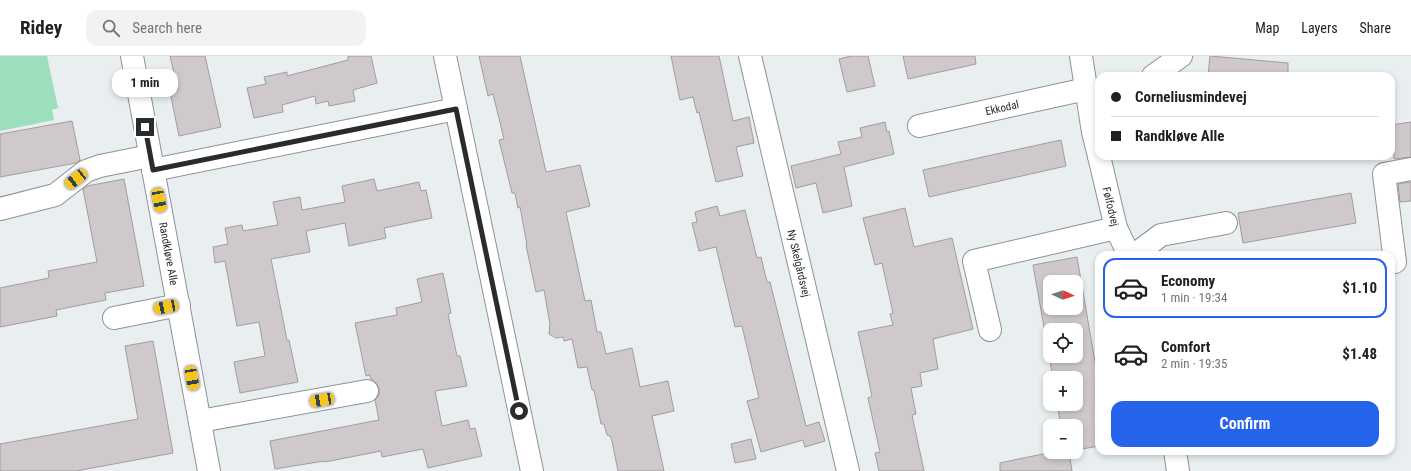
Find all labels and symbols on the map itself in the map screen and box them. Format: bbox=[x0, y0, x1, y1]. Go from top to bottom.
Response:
callout: 1 min bbox=[112, 69, 178, 97]
street label: Ekkodal bbox=[984, 98, 1020, 118]
route end bbox=[136, 118, 154, 136]
car bbox=[63, 167, 89, 191]
street label: Følfodvej bbox=[1100, 186, 1121, 228]
car bbox=[151, 187, 167, 213]
street label: Randkløve Alle bbox=[156, 221, 180, 286]
street label: Ny Skelgårdsvej bbox=[784, 228, 813, 298]
north arrow bbox=[1043, 275, 1083, 315]
car bbox=[153, 299, 179, 315]
car bbox=[184, 365, 200, 391]
car bbox=[309, 392, 335, 408]
route start bbox=[510, 402, 528, 420]

